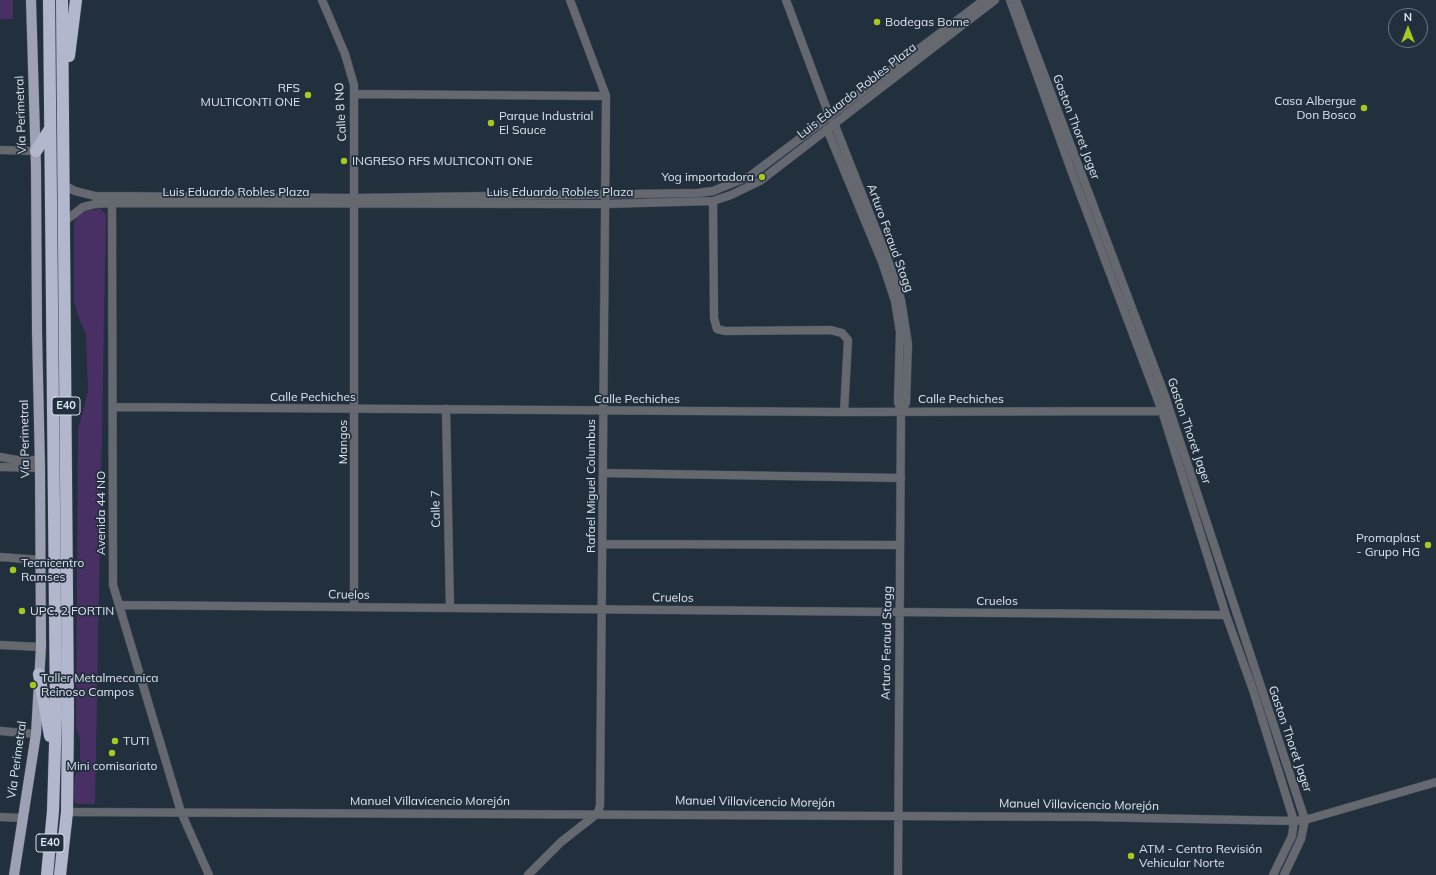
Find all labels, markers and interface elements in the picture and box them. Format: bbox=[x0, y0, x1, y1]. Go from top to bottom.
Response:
north arrow bbox=[1388, 8, 1428, 48]
text: N bbox=[1404, 10, 1412, 24]
place label: Bodegas Bome bbox=[885, 15, 969, 29]
marker: Bodegas Bome bbox=[872, 17, 882, 27]
street label: Luis Eduardo Robles Plaza bbox=[795, 40, 919, 142]
street label: Gaston Thoret Jager bbox=[1049, 72, 1103, 182]
street label: Vía Perimetral bbox=[12, 76, 30, 154]
place label: RFS MULTICONTI ONE bbox=[201, 81, 300, 109]
street label: Calle 8 NO bbox=[332, 82, 350, 142]
marker: RFS MULTICONTI ONE bbox=[303, 90, 313, 100]
place label: Casa Albergue Don Bosco bbox=[1274, 94, 1356, 122]
marker: Casa Albergue Don Bosco bbox=[1359, 103, 1369, 113]
place label: Parque Industrial El Sauce bbox=[499, 109, 593, 137]
marker: Parque Industrial El Sauce bbox=[486, 118, 496, 128]
place label: INGRESO RFS MULTICONTI ONE bbox=[352, 154, 533, 168]
marker: INGRESO RFS MULTICONTI ONE bbox=[339, 156, 349, 166]
place label: Yog importadora bbox=[661, 170, 754, 184]
marker: Yog importadora bbox=[757, 172, 767, 182]
street label: Arturo Feraud Stagg bbox=[864, 182, 916, 294]
street label: Luis Eduardo Robles Plaza bbox=[162, 185, 310, 199]
street label: Luis Eduardo Robles Plaza bbox=[486, 185, 634, 199]
street label: Gaston Thoret Jager bbox=[1164, 376, 1214, 486]
street label: Calle Pechiches bbox=[270, 390, 356, 404]
street label: Calle Pechiches bbox=[594, 392, 680, 406]
street label: Calle Pechiches bbox=[918, 392, 1004, 406]
road number: E40 bbox=[52, 397, 80, 415]
street label: Vía Perimetral bbox=[17, 400, 33, 478]
street label: Rafael Miguel Columbus bbox=[584, 419, 598, 553]
street label: Mangos bbox=[336, 420, 350, 464]
street label: Avenida 44 NO bbox=[94, 471, 108, 555]
street label: Calle 7 bbox=[428, 490, 444, 528]
place label: Promaplast - Grupo HG bbox=[1356, 531, 1420, 559]
marker: Promaplast - Grupo HG bbox=[1423, 540, 1433, 550]
place label: Tecnicentro Ramses bbox=[21, 556, 84, 584]
marker: Tecnicentro Ramses bbox=[8, 565, 18, 575]
street label: Arturo Feraud Stagg bbox=[879, 586, 895, 700]
street label: Cruelos bbox=[328, 587, 370, 603]
street label: Cruelos bbox=[652, 590, 694, 606]
street label: Cruelos bbox=[976, 594, 1018, 608]
place label: UPC. 2 FORTIN bbox=[30, 604, 114, 618]
marker: UPC. 2 FORTIN bbox=[17, 606, 27, 616]
place label: Taller Metalmecanica Reinoso Campos bbox=[41, 671, 158, 699]
marker: Taller Metalmecanica Reinoso Campos bbox=[28, 680, 38, 690]
street label: Gaston Thoret Jager bbox=[1265, 684, 1315, 794]
street label: Vía Perimetral bbox=[4, 720, 30, 800]
place label: TUTI bbox=[123, 734, 149, 748]
marker: TUTI bbox=[110, 736, 120, 746]
marker: Mini comisariato bbox=[107, 748, 117, 758]
place label: Mini comisariato bbox=[67, 759, 157, 773]
street label: Manuel Villavicencio Morejón bbox=[675, 793, 835, 811]
street label: Manuel Villavicencio Morejón bbox=[350, 794, 510, 808]
street label: Manuel Villavicencio Morejón bbox=[999, 796, 1159, 814]
road number: E40 bbox=[36, 834, 64, 852]
place label: ATM - Centro Revisión Vehicular Norte bbox=[1139, 842, 1262, 870]
marker: ATM - Centro Revisión Vehicular Norte bbox=[1126, 851, 1136, 861]

